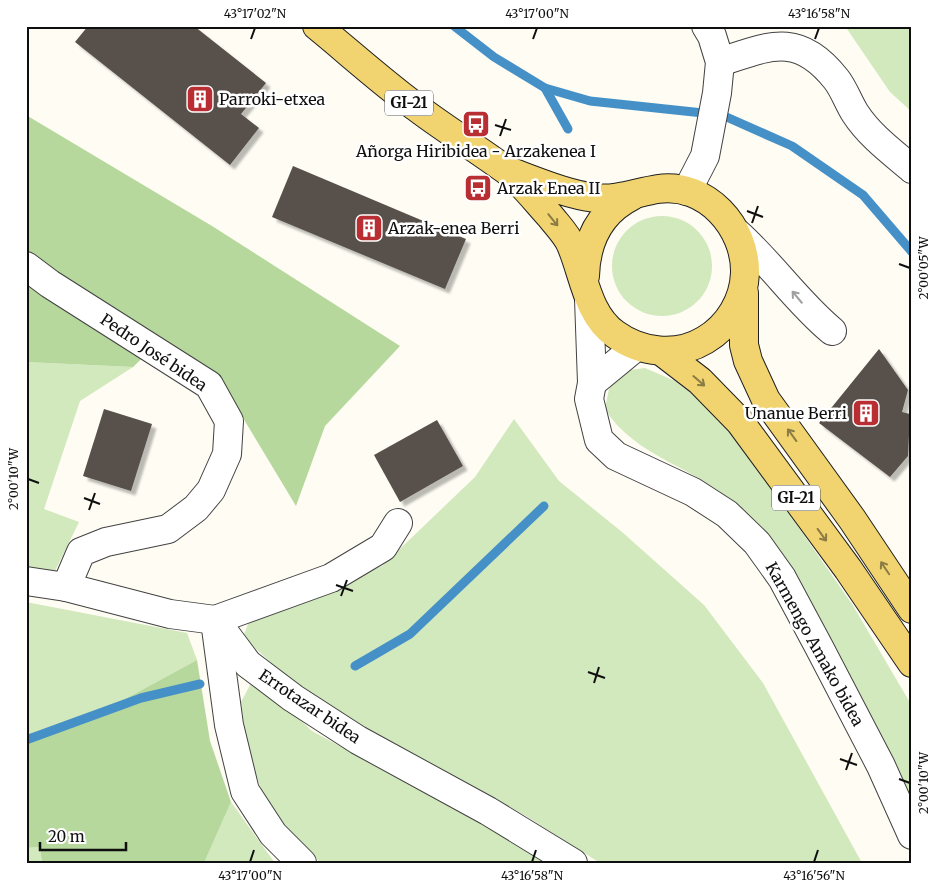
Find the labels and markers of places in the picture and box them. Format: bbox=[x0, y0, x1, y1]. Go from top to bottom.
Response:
building icon: Parroki-etxea bbox=[185, 84, 215, 114]
place label: Parroki-etxea bbox=[219, 89, 325, 109]
bus stop icon: Añorga Hiribidea - Arzakenea I bbox=[461, 109, 491, 139]
place label: Añorga Hiribidea - Arzakenea I bbox=[355, 141, 596, 161]
bus stop icon: Arzak Enea II bbox=[463, 173, 493, 203]
place label: Arzak Enea II bbox=[496, 178, 600, 198]
building icon: Arzak-enea Berri bbox=[354, 213, 384, 243]
place label: Arzak-enea Berri bbox=[387, 218, 520, 238]
building icon: Unanue Berri bbox=[851, 398, 881, 428]
place label: Unanue Berri bbox=[745, 403, 847, 423]

